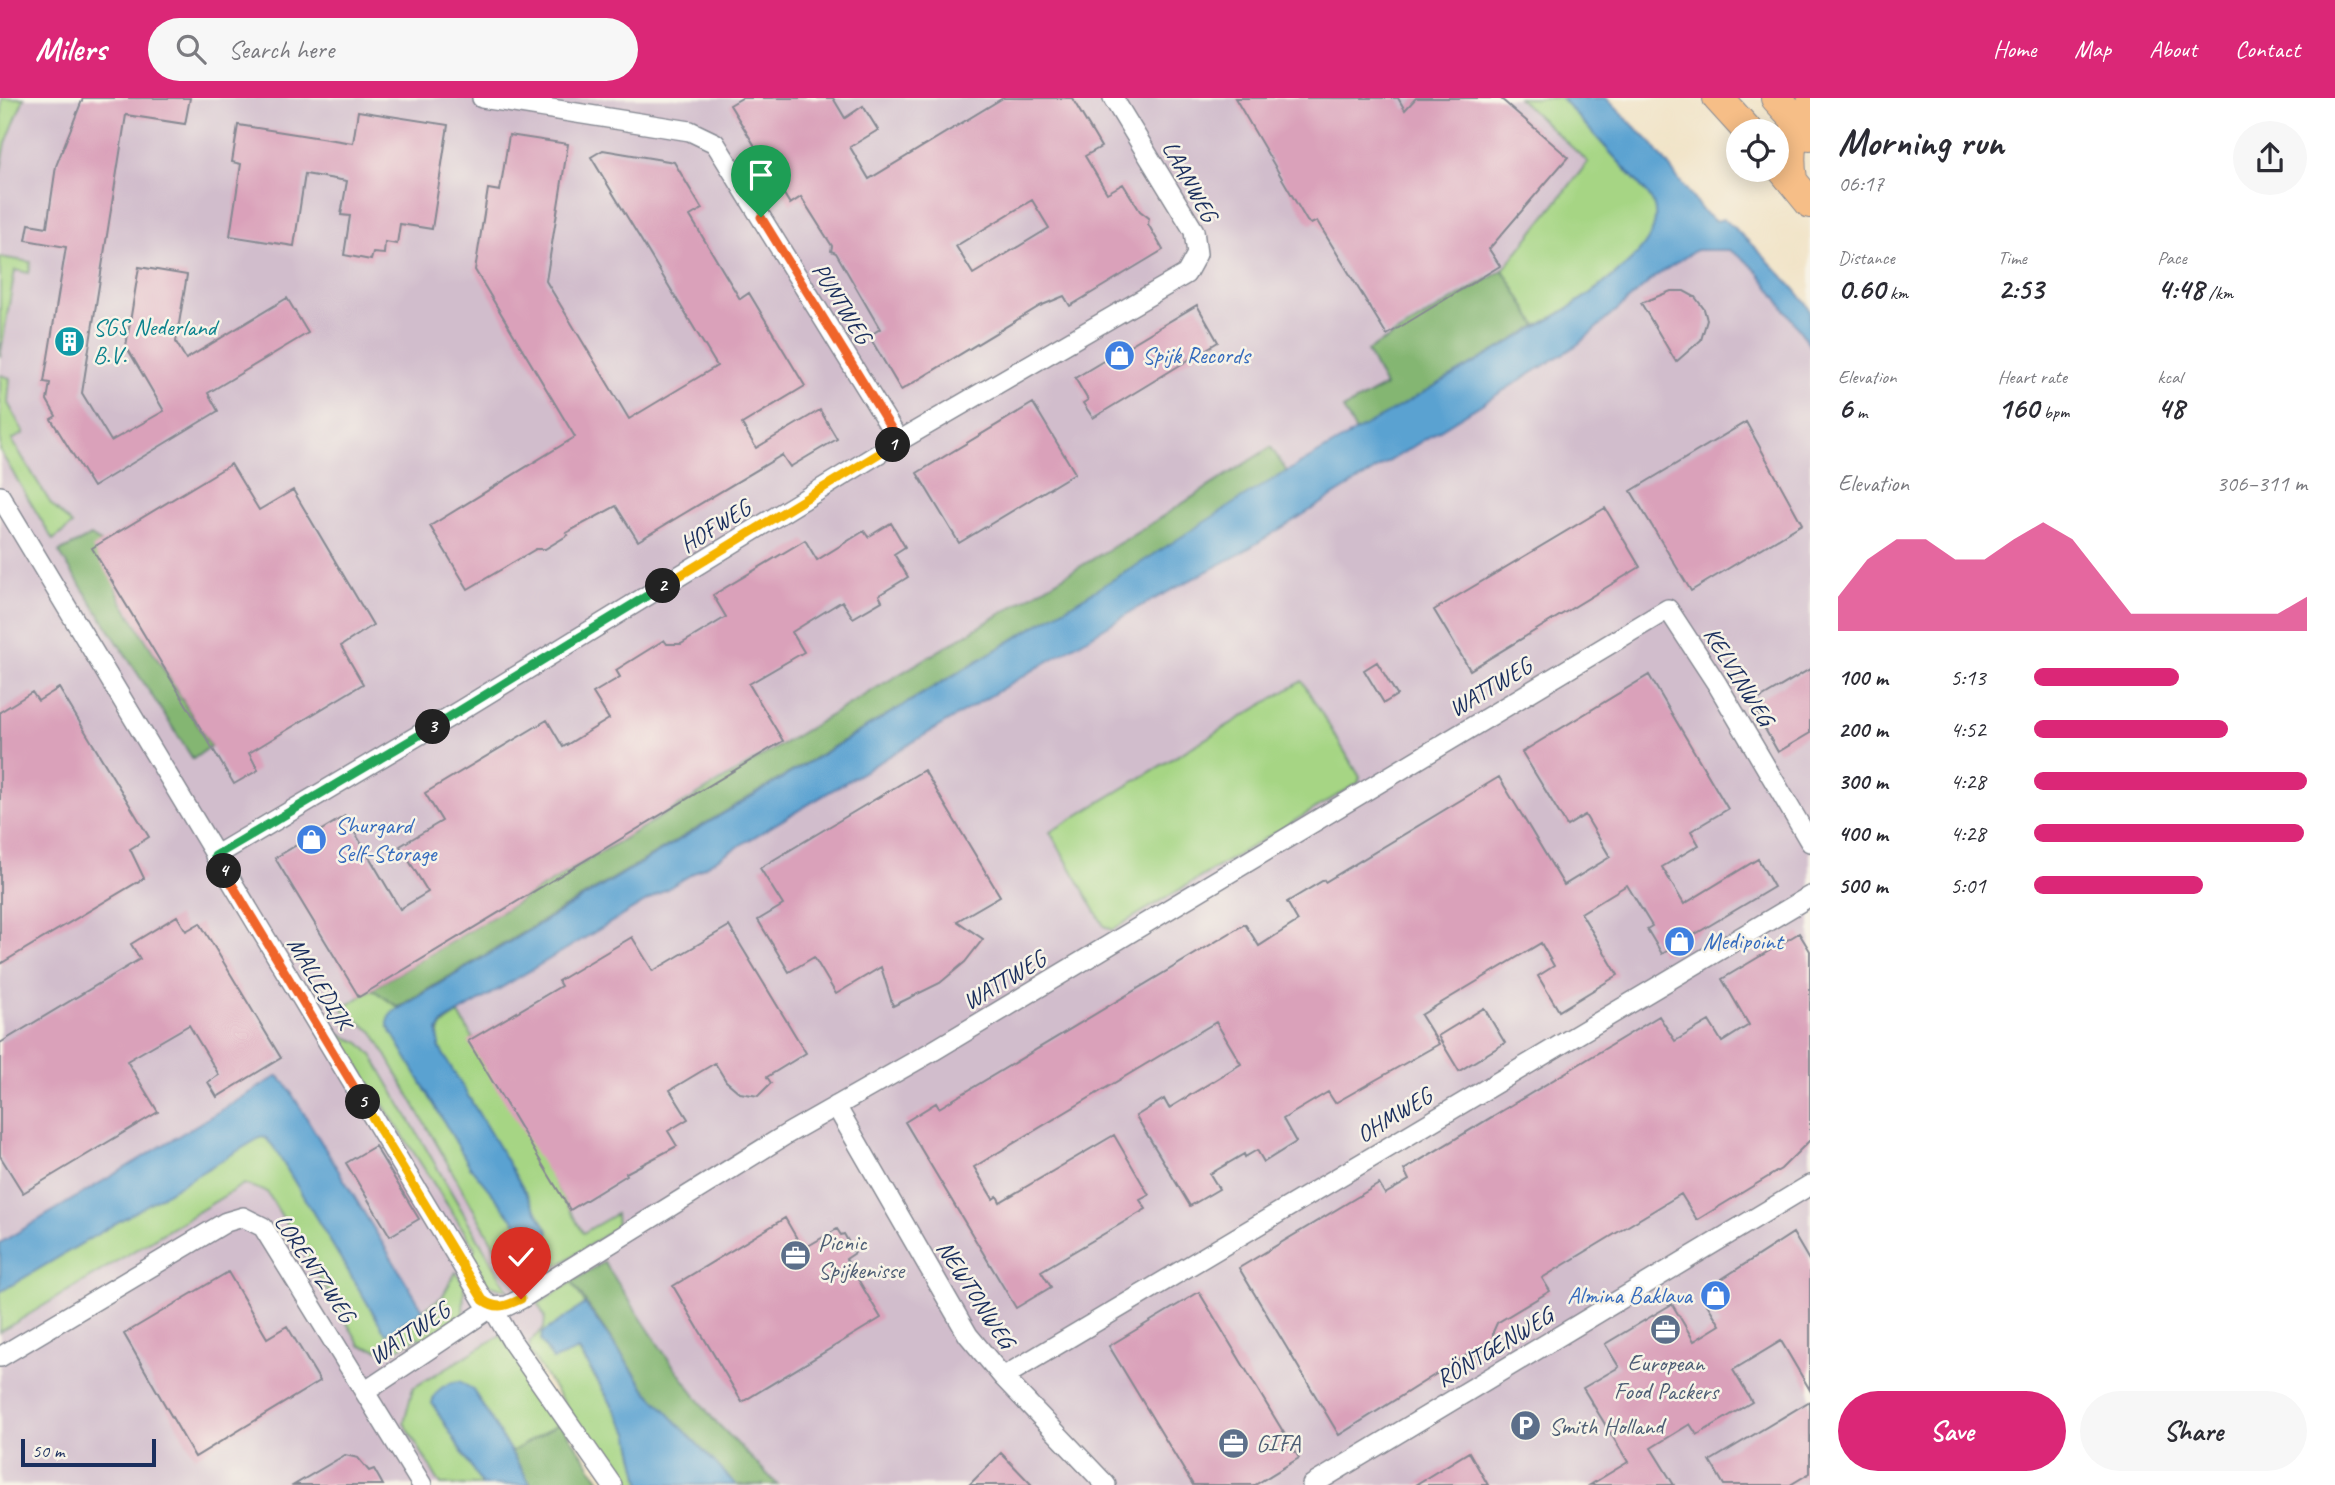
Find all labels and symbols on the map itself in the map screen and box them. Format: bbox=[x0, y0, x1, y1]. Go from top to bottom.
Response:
street label: LAANWEG bbox=[1156, 135, 1226, 229]
pin bbox=[731, 145, 791, 217]
street label: PUNTWEG bbox=[806, 257, 880, 351]
place label: SGS Nederland B.V. bbox=[93, 312, 220, 370]
building icon: SGS Nederland B.V. bbox=[53, 324, 87, 358]
shop icon: Spijk Records bbox=[1102, 338, 1136, 372]
place label: Spijk Records bbox=[1142, 340, 1253, 370]
pin: 1 bbox=[876, 428, 910, 462]
street label: HOFWEG bbox=[674, 492, 758, 559]
pin: 2 bbox=[646, 568, 680, 603]
street label: KELVINWEG bbox=[1697, 621, 1783, 733]
street label: WATTWEG bbox=[1443, 650, 1539, 723]
pin: 3 bbox=[416, 710, 450, 744]
place label: Shurgard Self-Storage bbox=[335, 810, 438, 868]
shop icon: Shurgard Self-Storage bbox=[295, 822, 329, 856]
pin: 4 bbox=[206, 854, 242, 888]
shop icon: Medipoint bbox=[1663, 924, 1697, 958]
place label: Medipoint bbox=[1703, 926, 1785, 956]
street label: MALLEDIJK bbox=[281, 931, 361, 1038]
street label: WATTWEG bbox=[957, 943, 1053, 1016]
street label: OHMWEG bbox=[1351, 1080, 1439, 1149]
pin: 5 bbox=[346, 1084, 380, 1119]
street label: LORENTZWEG bbox=[268, 1208, 363, 1330]
pin bbox=[491, 1227, 551, 1299]
place label: Picnic Spijkenisse bbox=[818, 1227, 906, 1285]
street label: NEWTONWEG bbox=[930, 1235, 1023, 1356]
office icon: Picnic Spijkenisse bbox=[778, 1239, 812, 1273]
shop icon: Almina Baklava bbox=[1698, 1278, 1732, 1312]
place label: Almina Baklava bbox=[1567, 1280, 1693, 1310]
street label: WATTWEG bbox=[363, 1294, 457, 1371]
street label: RÖNTGENWEG bbox=[1430, 1299, 1560, 1394]
office icon: European Food Packers bbox=[1649, 1312, 1683, 1346]
place label: European Food Packers bbox=[1614, 1348, 1720, 1406]
parking icon: Smith Holland bbox=[1509, 1409, 1543, 1443]
place label: Smith Holland bbox=[1549, 1411, 1667, 1441]
office icon: GIFA bbox=[1216, 1426, 1250, 1460]
place label: GIFA bbox=[1256, 1428, 1301, 1458]
scale bar bbox=[21, 1436, 156, 1468]

